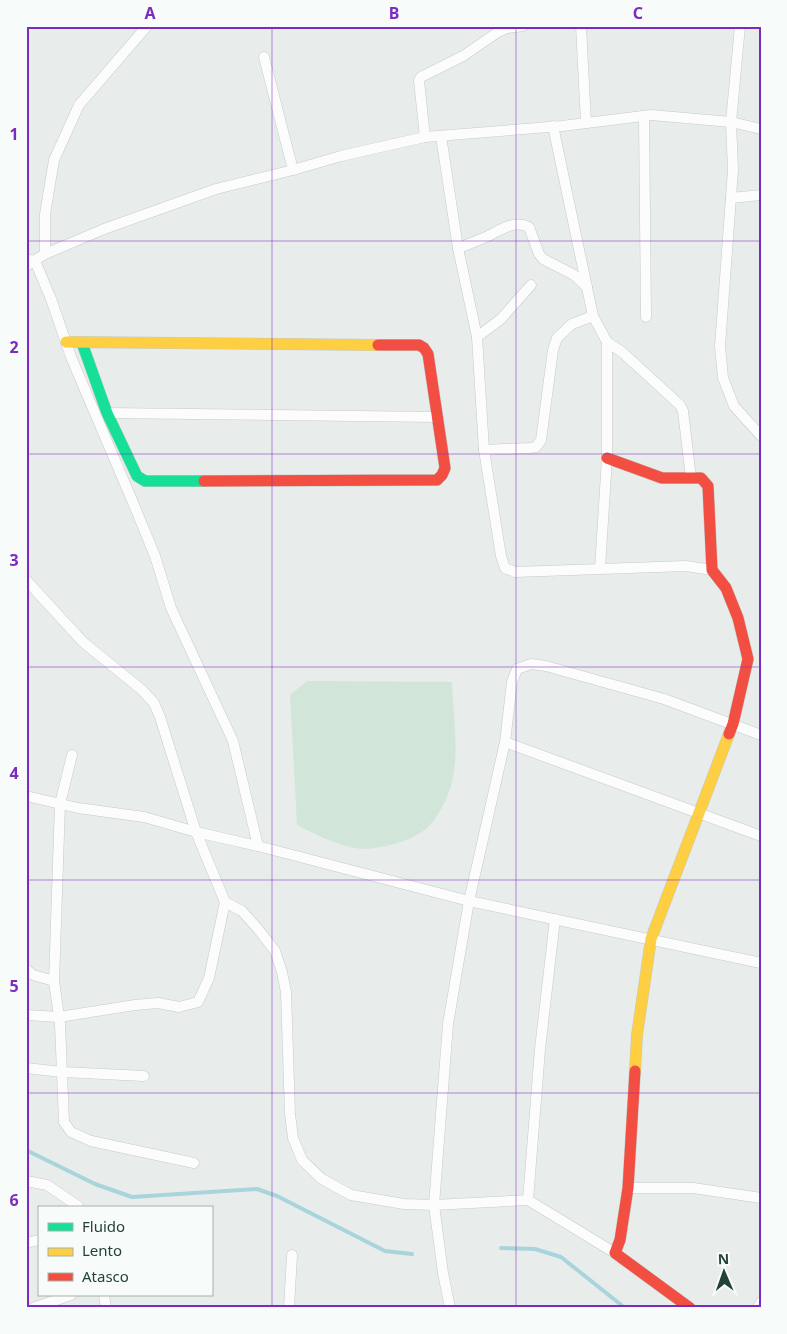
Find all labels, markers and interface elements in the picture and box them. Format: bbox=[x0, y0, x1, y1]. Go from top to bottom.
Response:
text: A bbox=[144, 2, 156, 24]
text: B bbox=[389, 2, 399, 24]
text: C bbox=[633, 2, 643, 24]
text: 1 bbox=[9, 123, 19, 145]
text: 2 bbox=[9, 336, 19, 358]
text: 3 bbox=[9, 549, 19, 571]
text: 4 bbox=[9, 762, 19, 784]
text: 5 bbox=[9, 975, 19, 997]
text: 6 bbox=[9, 1189, 19, 1211]
legend bbox=[38, 1206, 212, 1296]
text: Fluido bbox=[82, 1216, 125, 1236]
text: Lento bbox=[82, 1240, 122, 1260]
north arrow bbox=[700, 1246, 750, 1296]
text: N bbox=[718, 1249, 730, 1268]
text: Atasco bbox=[82, 1266, 129, 1286]

